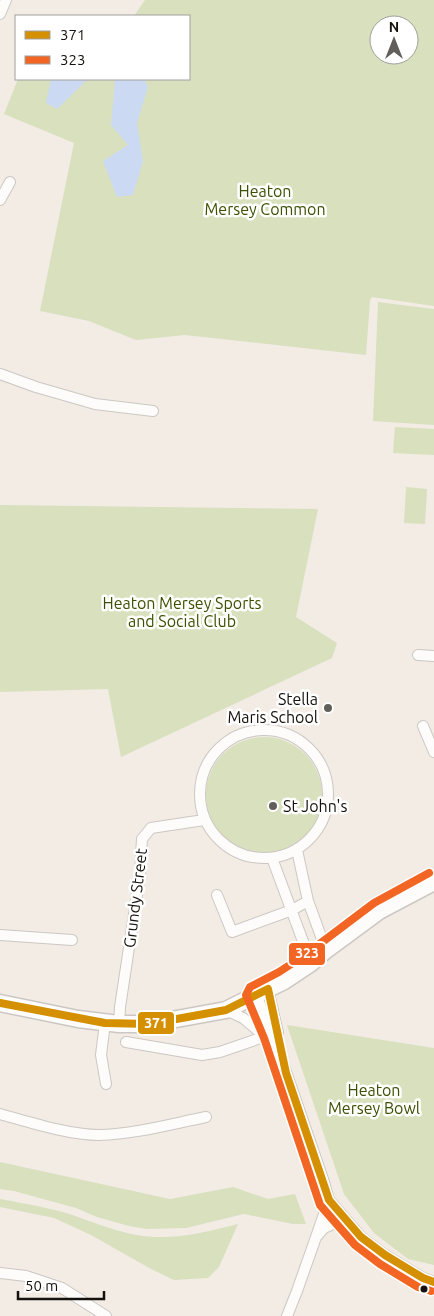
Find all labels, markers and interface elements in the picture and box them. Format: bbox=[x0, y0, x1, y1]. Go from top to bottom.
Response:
legend bbox=[15, 15, 190, 80]
north arrow bbox=[369, 15, 419, 65]
text: N bbox=[389, 19, 399, 35]
text: 371 bbox=[60, 26, 85, 43]
text: 323 bbox=[60, 51, 85, 68]
park label: Heaton Mersey Common bbox=[204, 182, 326, 218]
park label: Heaton Mersey Sports and Social Club bbox=[103, 594, 262, 630]
place label: Stella Maris School bbox=[227, 690, 318, 726]
marker: Stella Maris School bbox=[322, 702, 334, 714]
place label: St John's bbox=[283, 797, 347, 815]
marker: St John's bbox=[267, 800, 279, 812]
street label: Grundy Street bbox=[120, 846, 150, 949]
line badge: 323 bbox=[288, 942, 326, 966]
text: 323 bbox=[295, 945, 319, 961]
line badge: 371 bbox=[137, 1011, 175, 1035]
text: 371 bbox=[144, 1015, 168, 1031]
park label: Heaton Mersey Bowl bbox=[328, 1081, 420, 1117]
scale bar bbox=[18, 1268, 104, 1300]
text: 50 m bbox=[25, 1277, 58, 1294]
unlabelled marker bbox=[419, 1284, 429, 1294]

